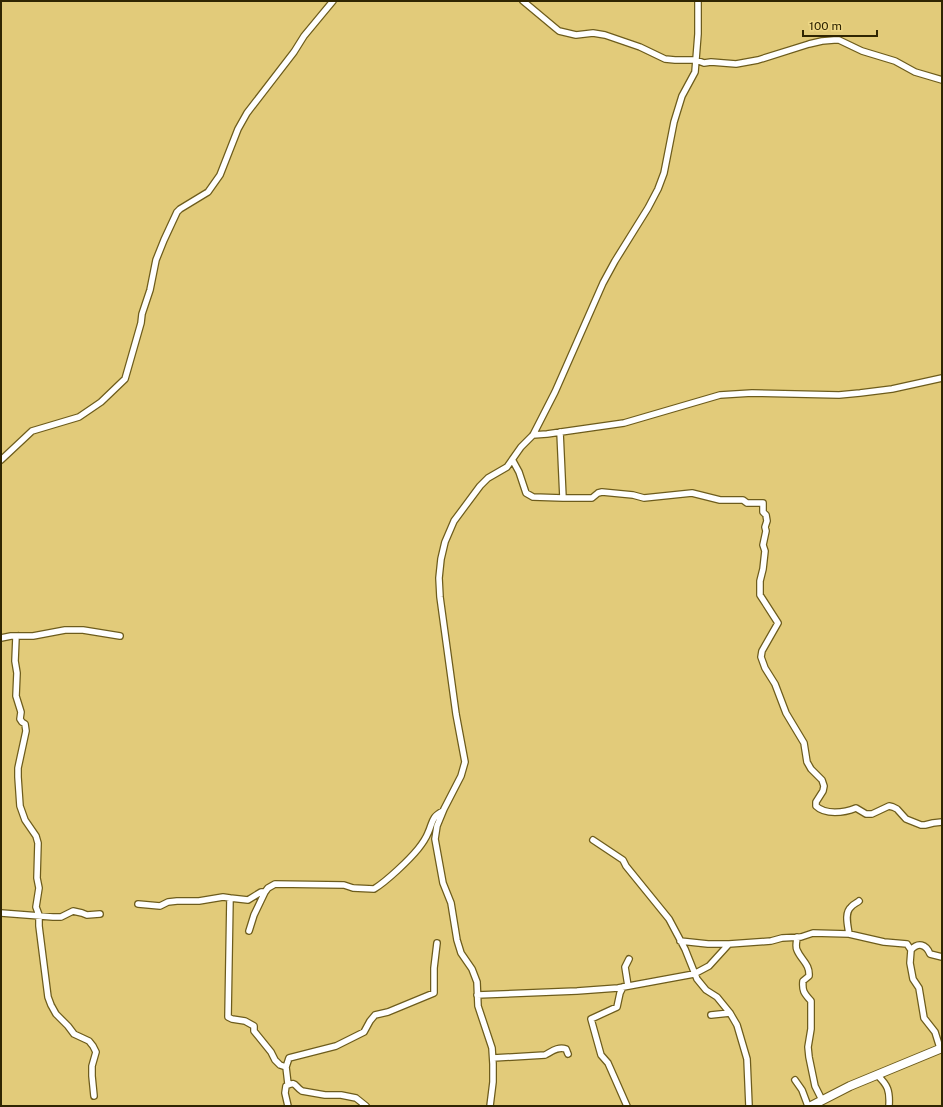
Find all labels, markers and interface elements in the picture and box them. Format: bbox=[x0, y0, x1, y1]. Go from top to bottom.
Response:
scale bar bbox=[803, 12, 877, 38]
text: 100 m bbox=[809, 19, 842, 33]

